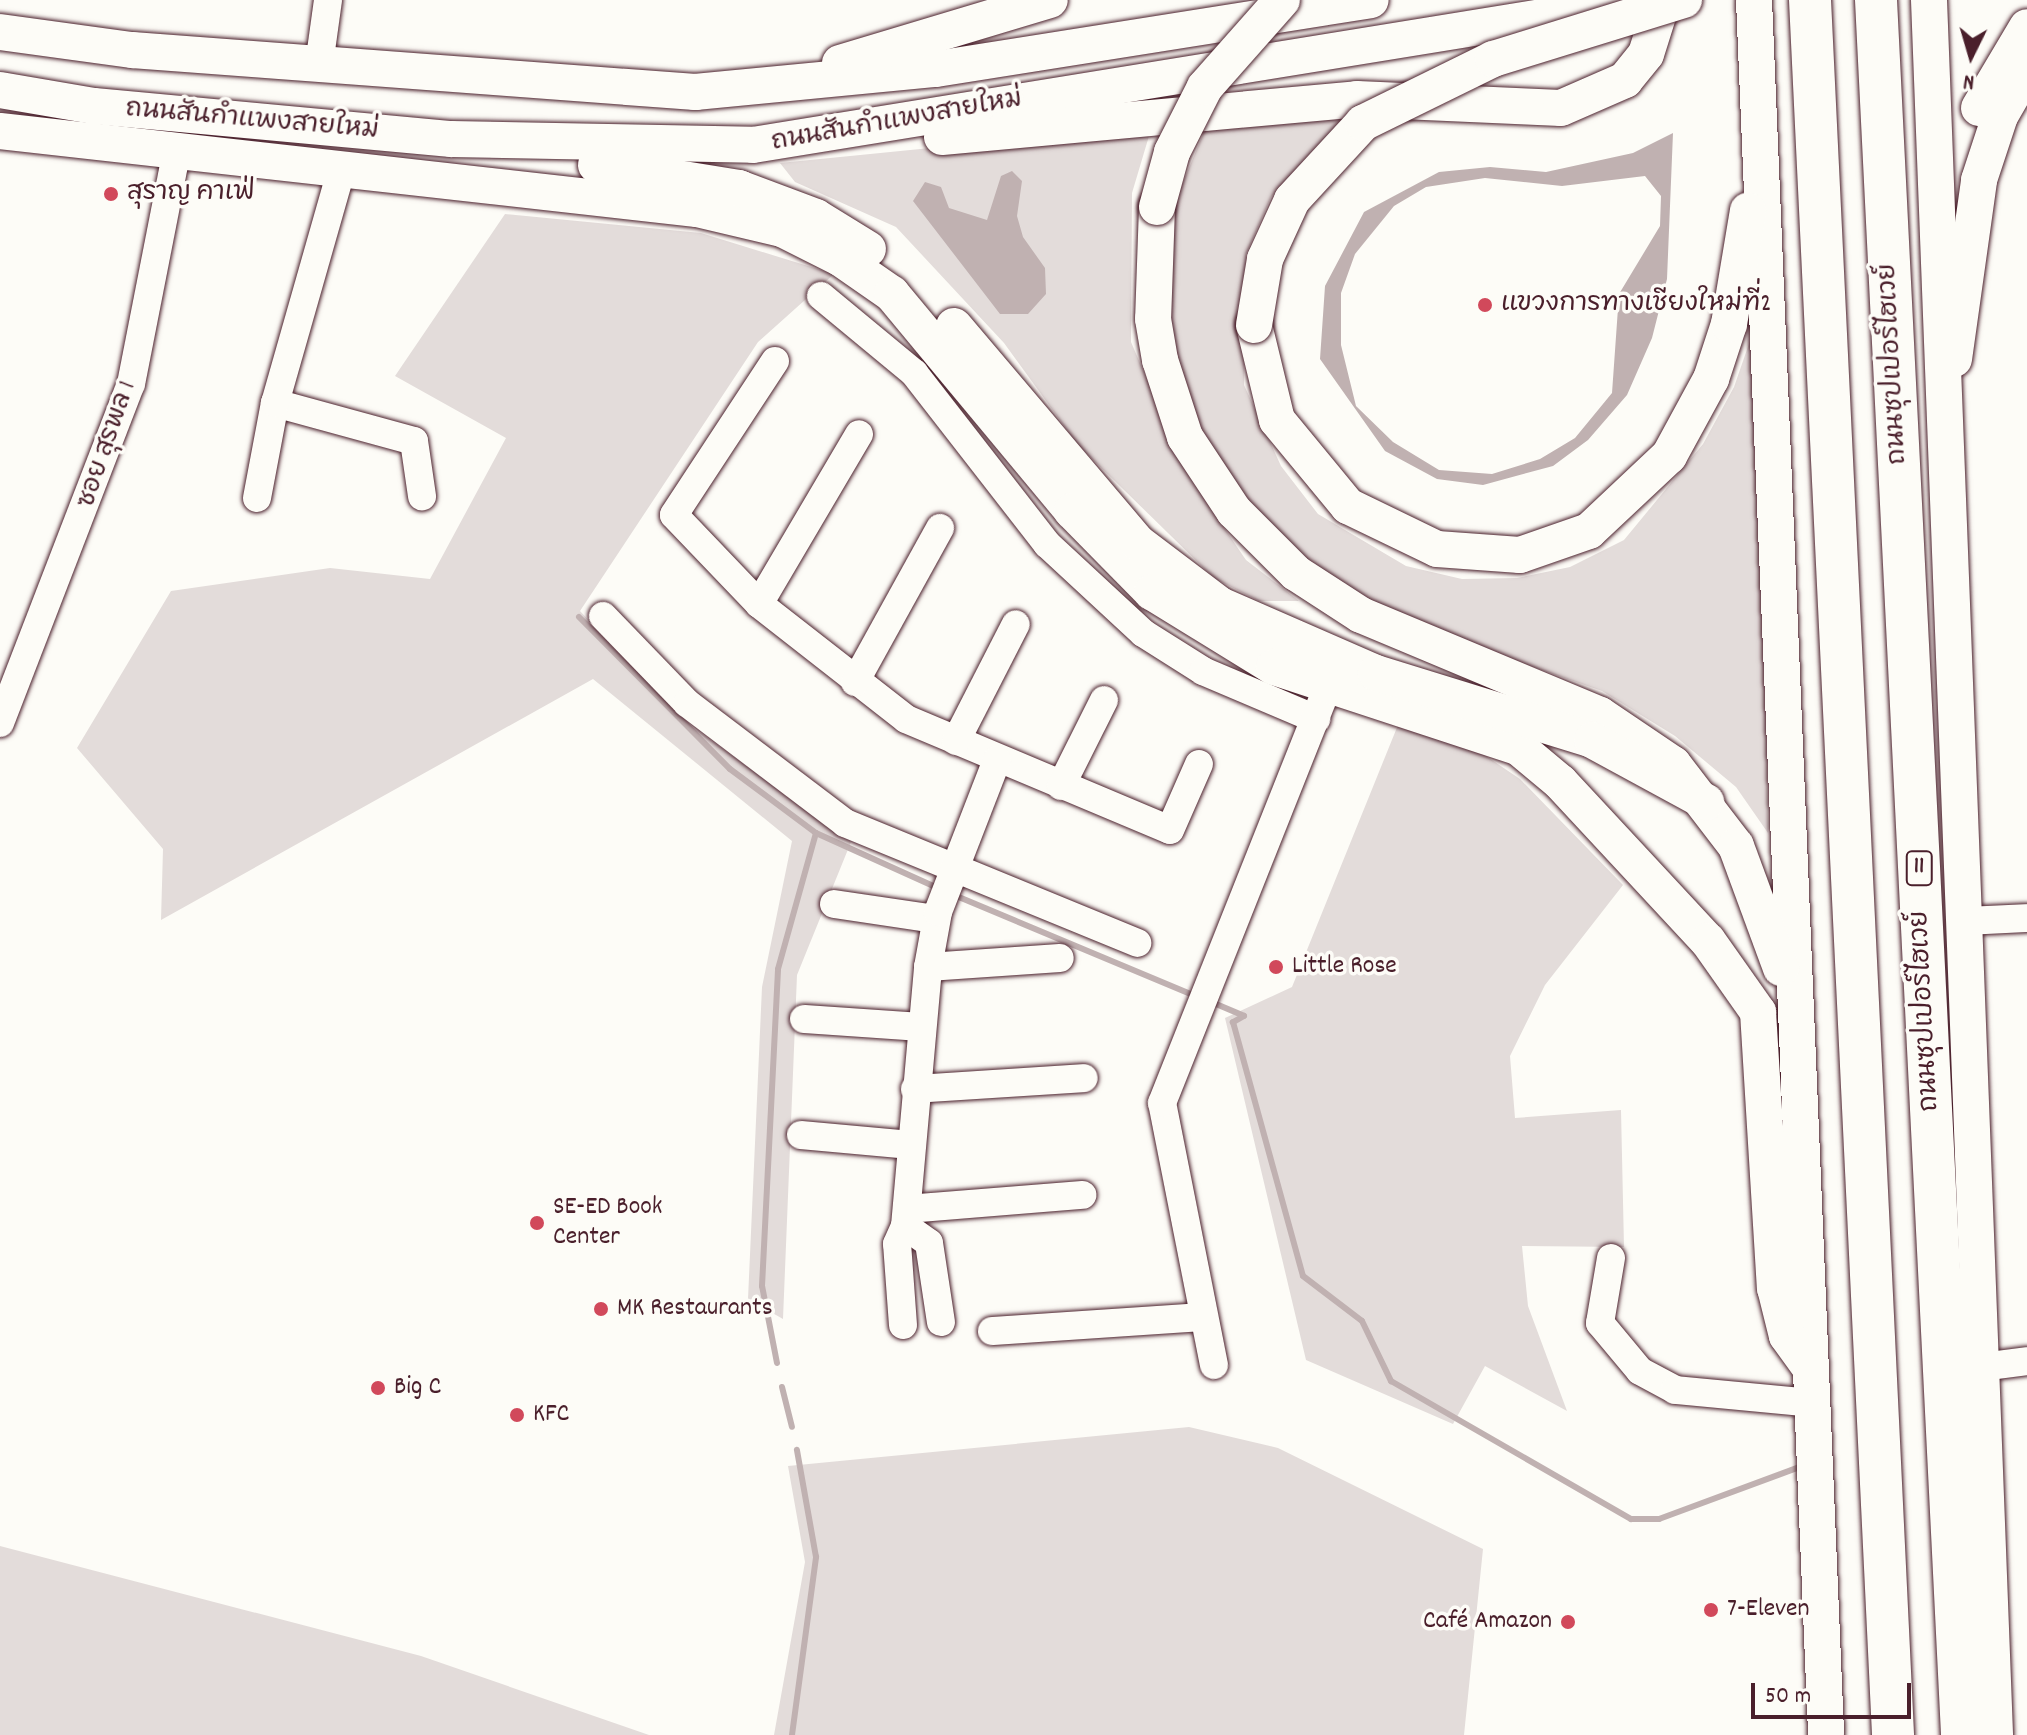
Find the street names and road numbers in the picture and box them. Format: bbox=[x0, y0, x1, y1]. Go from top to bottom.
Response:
street label: ถนนสันกำแพงสายใหม่ bbox=[769, 85, 1025, 159]
street label: ถนนสันกำแพงสายใหม่ bbox=[124, 94, 380, 148]
street label: ถนนซุปเปอร์ไฮเวย์ bbox=[1873, 263, 1915, 465]
street label: ซอย สุรพล 1 bbox=[72, 377, 144, 513]
road number: 11 bbox=[1905, 848, 1933, 888]
street label: ถนนซุปเปอร์ไฮเวย์ bbox=[1905, 910, 1947, 1112]

